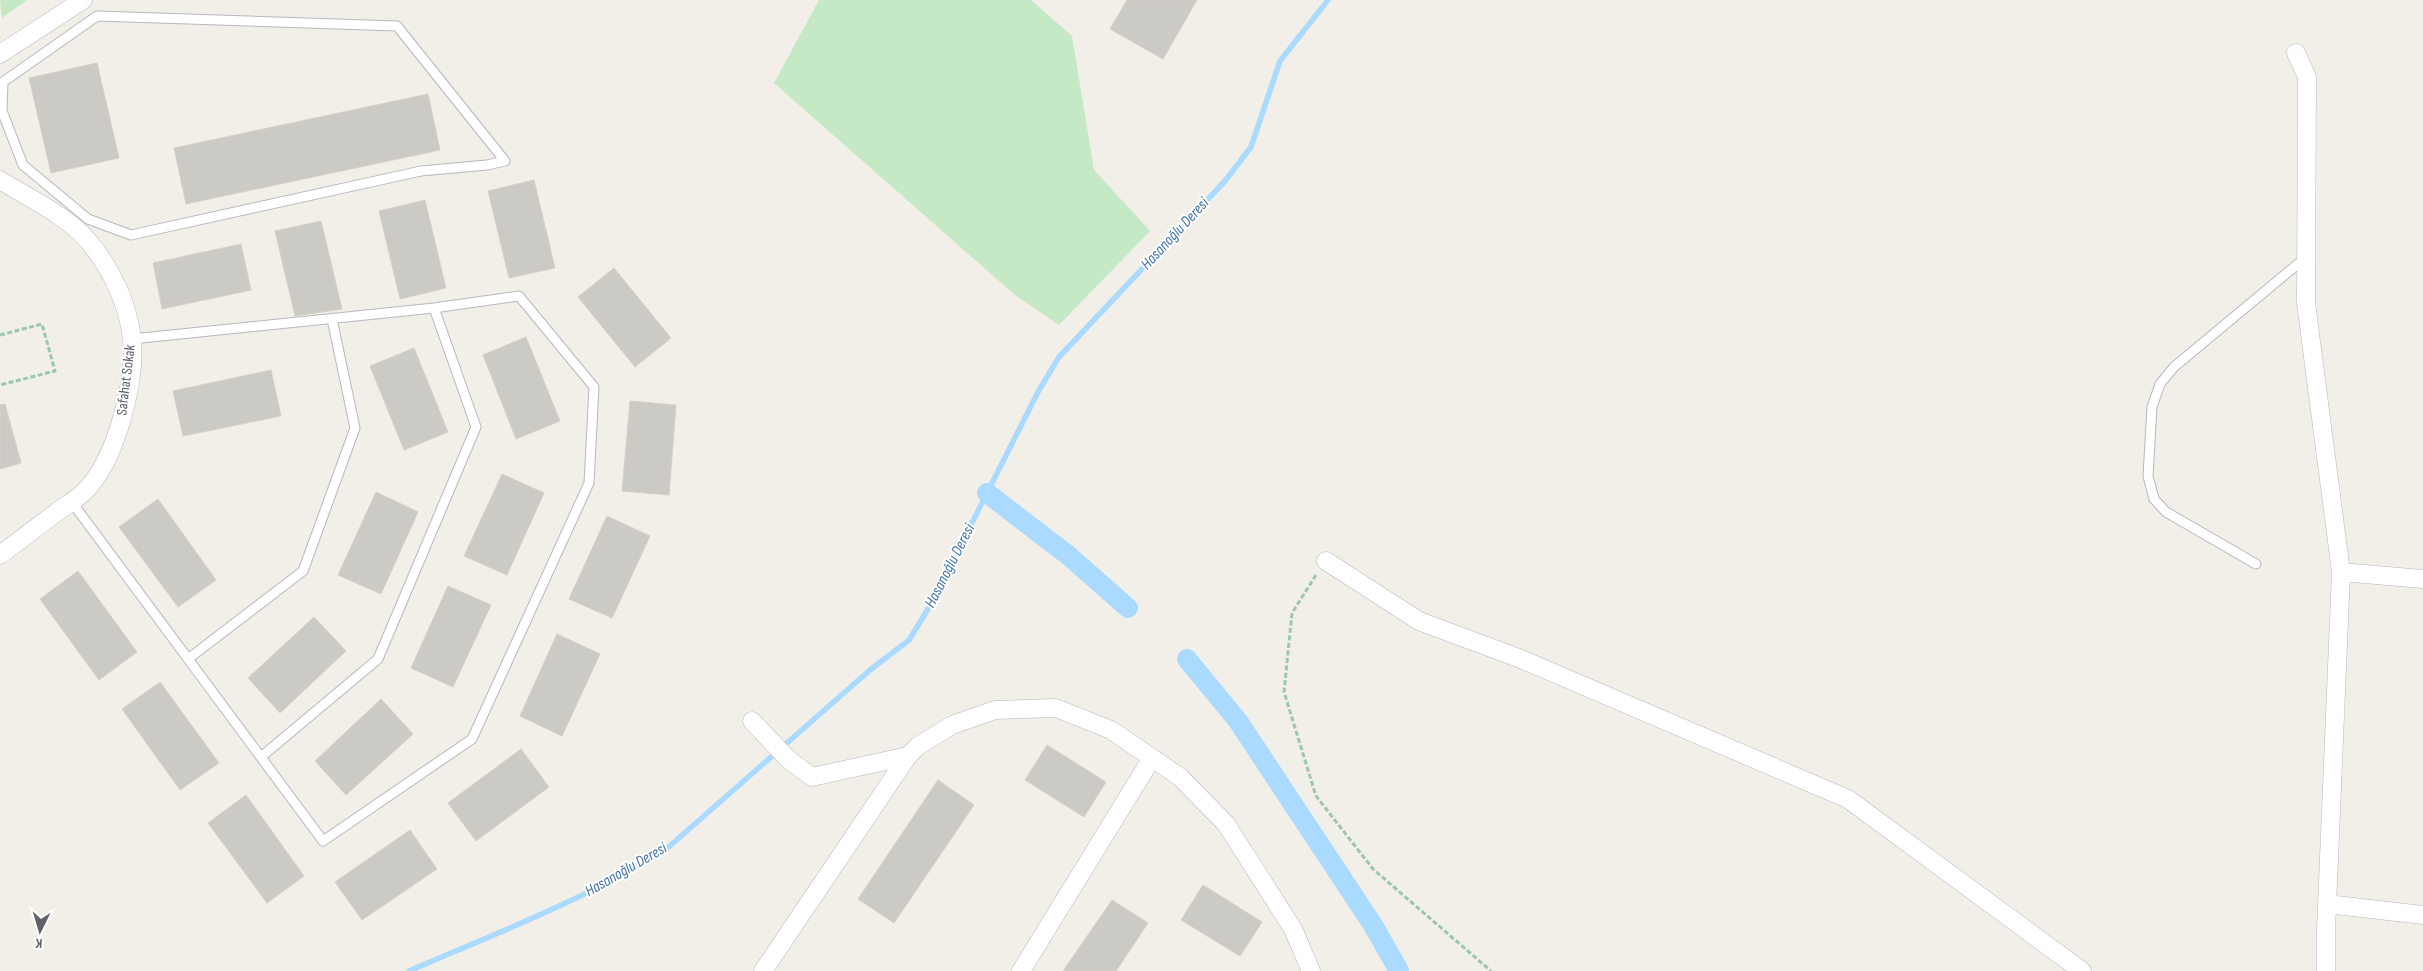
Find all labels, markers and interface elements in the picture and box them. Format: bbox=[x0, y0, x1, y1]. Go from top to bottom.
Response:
water label: Hasanoğlu Deresi bbox=[1137, 193, 1214, 274]
street label: Safahat Sokak bbox=[112, 343, 140, 416]
water label: Hasanoğlu Deresi bbox=[921, 520, 980, 611]
water label: Hasanoğlu Deresi bbox=[582, 838, 671, 901]
north arrow bbox=[15, 906, 65, 956]
text: K bbox=[35, 935, 43, 952]

